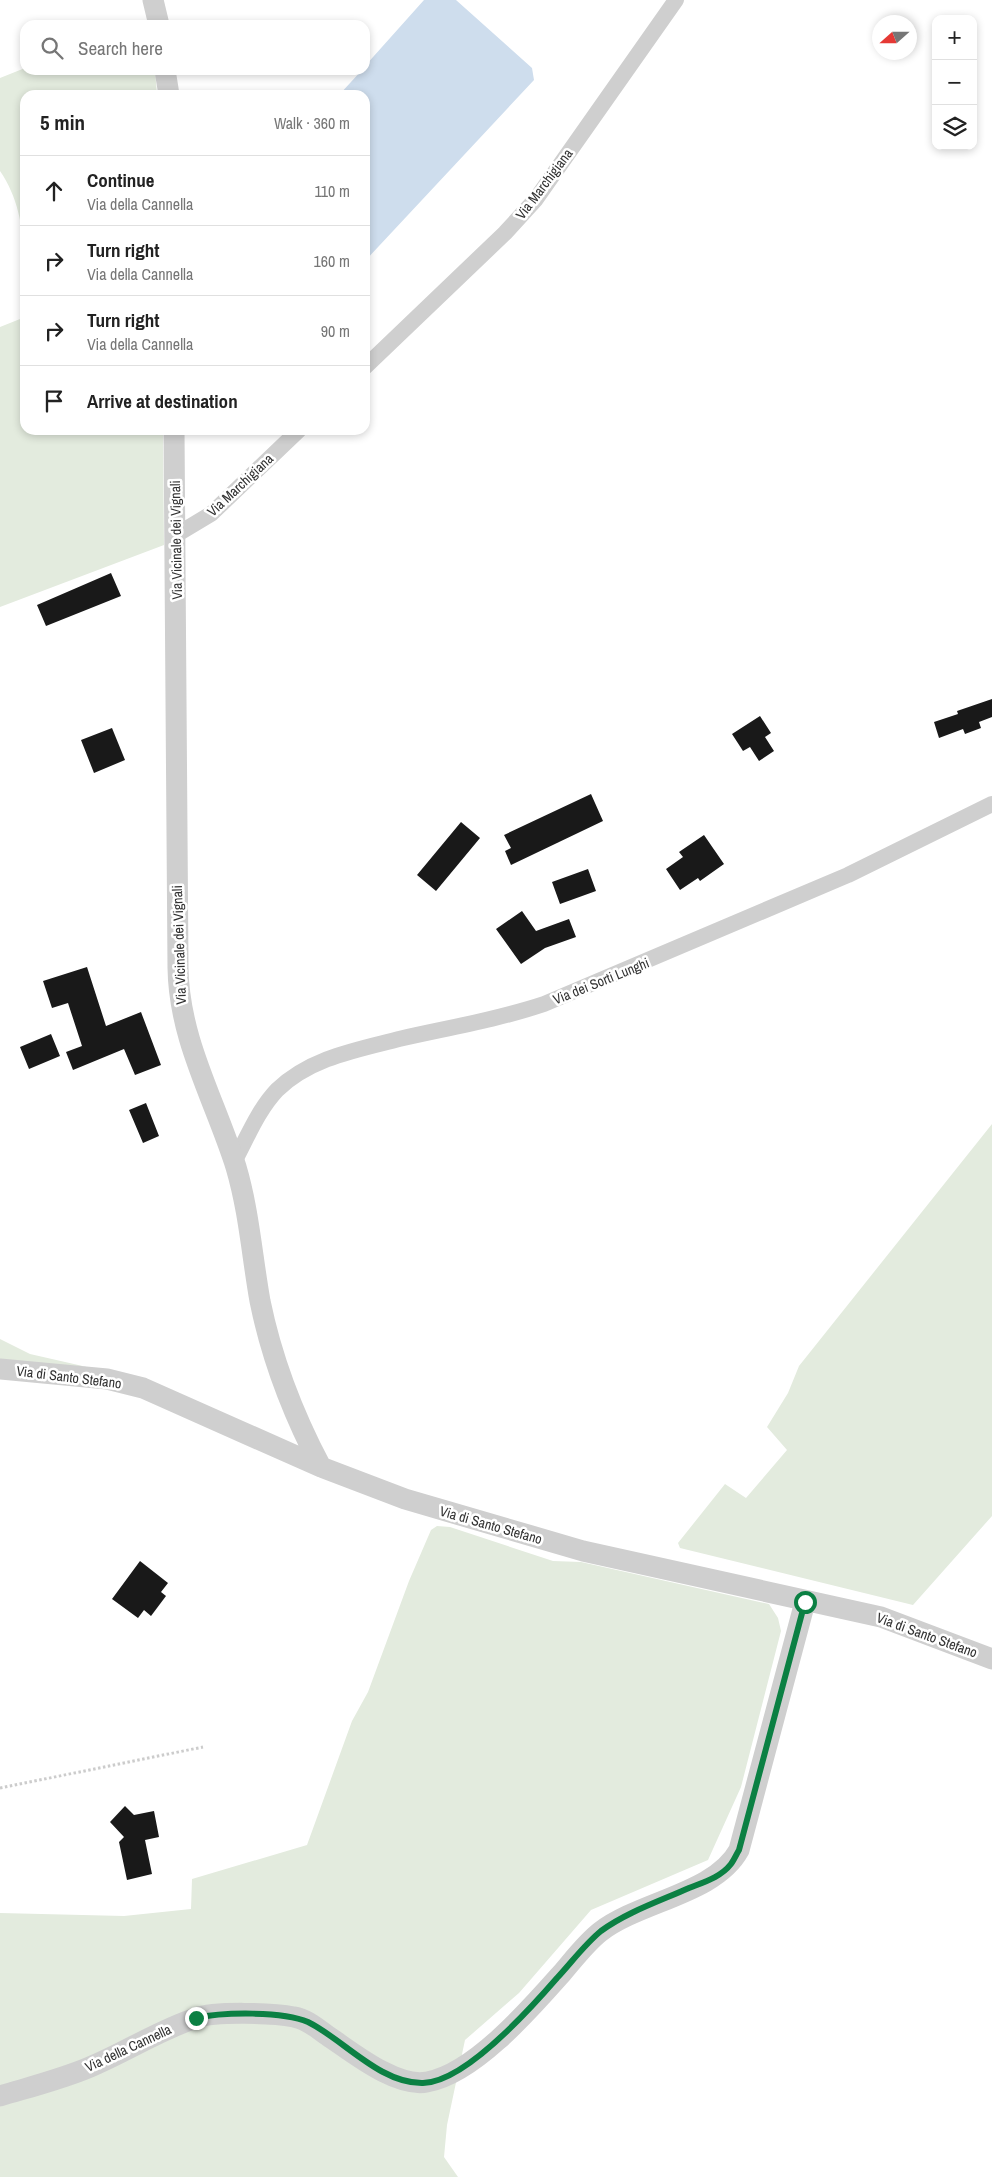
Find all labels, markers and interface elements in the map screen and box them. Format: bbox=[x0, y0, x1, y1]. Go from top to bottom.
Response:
north arrow bbox=[872, 15, 917, 60]
map controls bbox=[932, 15, 977, 150]
button: + bbox=[932, 15, 977, 60]
search box bbox=[20, 20, 370, 75]
icon: search bbox=[38, 34, 66, 62]
text: Search here bbox=[78, 35, 163, 61]
button: − bbox=[932, 60, 977, 105]
button: layers bbox=[932, 105, 977, 150]
text: 5 min bbox=[40, 108, 85, 137]
text: Walk · 360 m bbox=[274, 112, 350, 134]
street label: Via Marchigiana bbox=[512, 145, 577, 223]
text: Continue bbox=[87, 167, 155, 193]
icon: ahead bbox=[40, 177, 68, 205]
text: 110 m bbox=[314, 180, 350, 202]
text: Via della Cannella bbox=[87, 193, 193, 215]
text: Turn right bbox=[87, 237, 159, 263]
icon: right bbox=[40, 247, 68, 275]
text: 160 m bbox=[314, 250, 350, 272]
text: Via della Cannella bbox=[87, 263, 193, 285]
text: Turn right bbox=[87, 307, 159, 333]
icon: right bbox=[40, 317, 68, 345]
text: 90 m bbox=[321, 320, 350, 342]
text: Via della Cannella bbox=[87, 333, 193, 355]
icon: arrive bbox=[40, 387, 68, 415]
text: Arrive at destination bbox=[87, 388, 238, 414]
street label: Via Marchigiana bbox=[203, 449, 277, 520]
street label: Via Vicinale dei Vignali bbox=[166, 480, 186, 600]
street label: Via Vicinale dei Vignali bbox=[168, 885, 190, 1005]
street label: Via dei Sorti Lunghi bbox=[550, 954, 652, 1008]
street label: Via di Santo Stefano bbox=[15, 1362, 123, 1392]
street label: Via di Santo Stefano bbox=[438, 1502, 544, 1548]
route start bbox=[794, 1591, 817, 1614]
street label: Via di Santo Stefano bbox=[874, 1608, 980, 1662]
route end bbox=[185, 2007, 208, 2030]
street label: Via della Cannella bbox=[82, 2020, 174, 2076]

